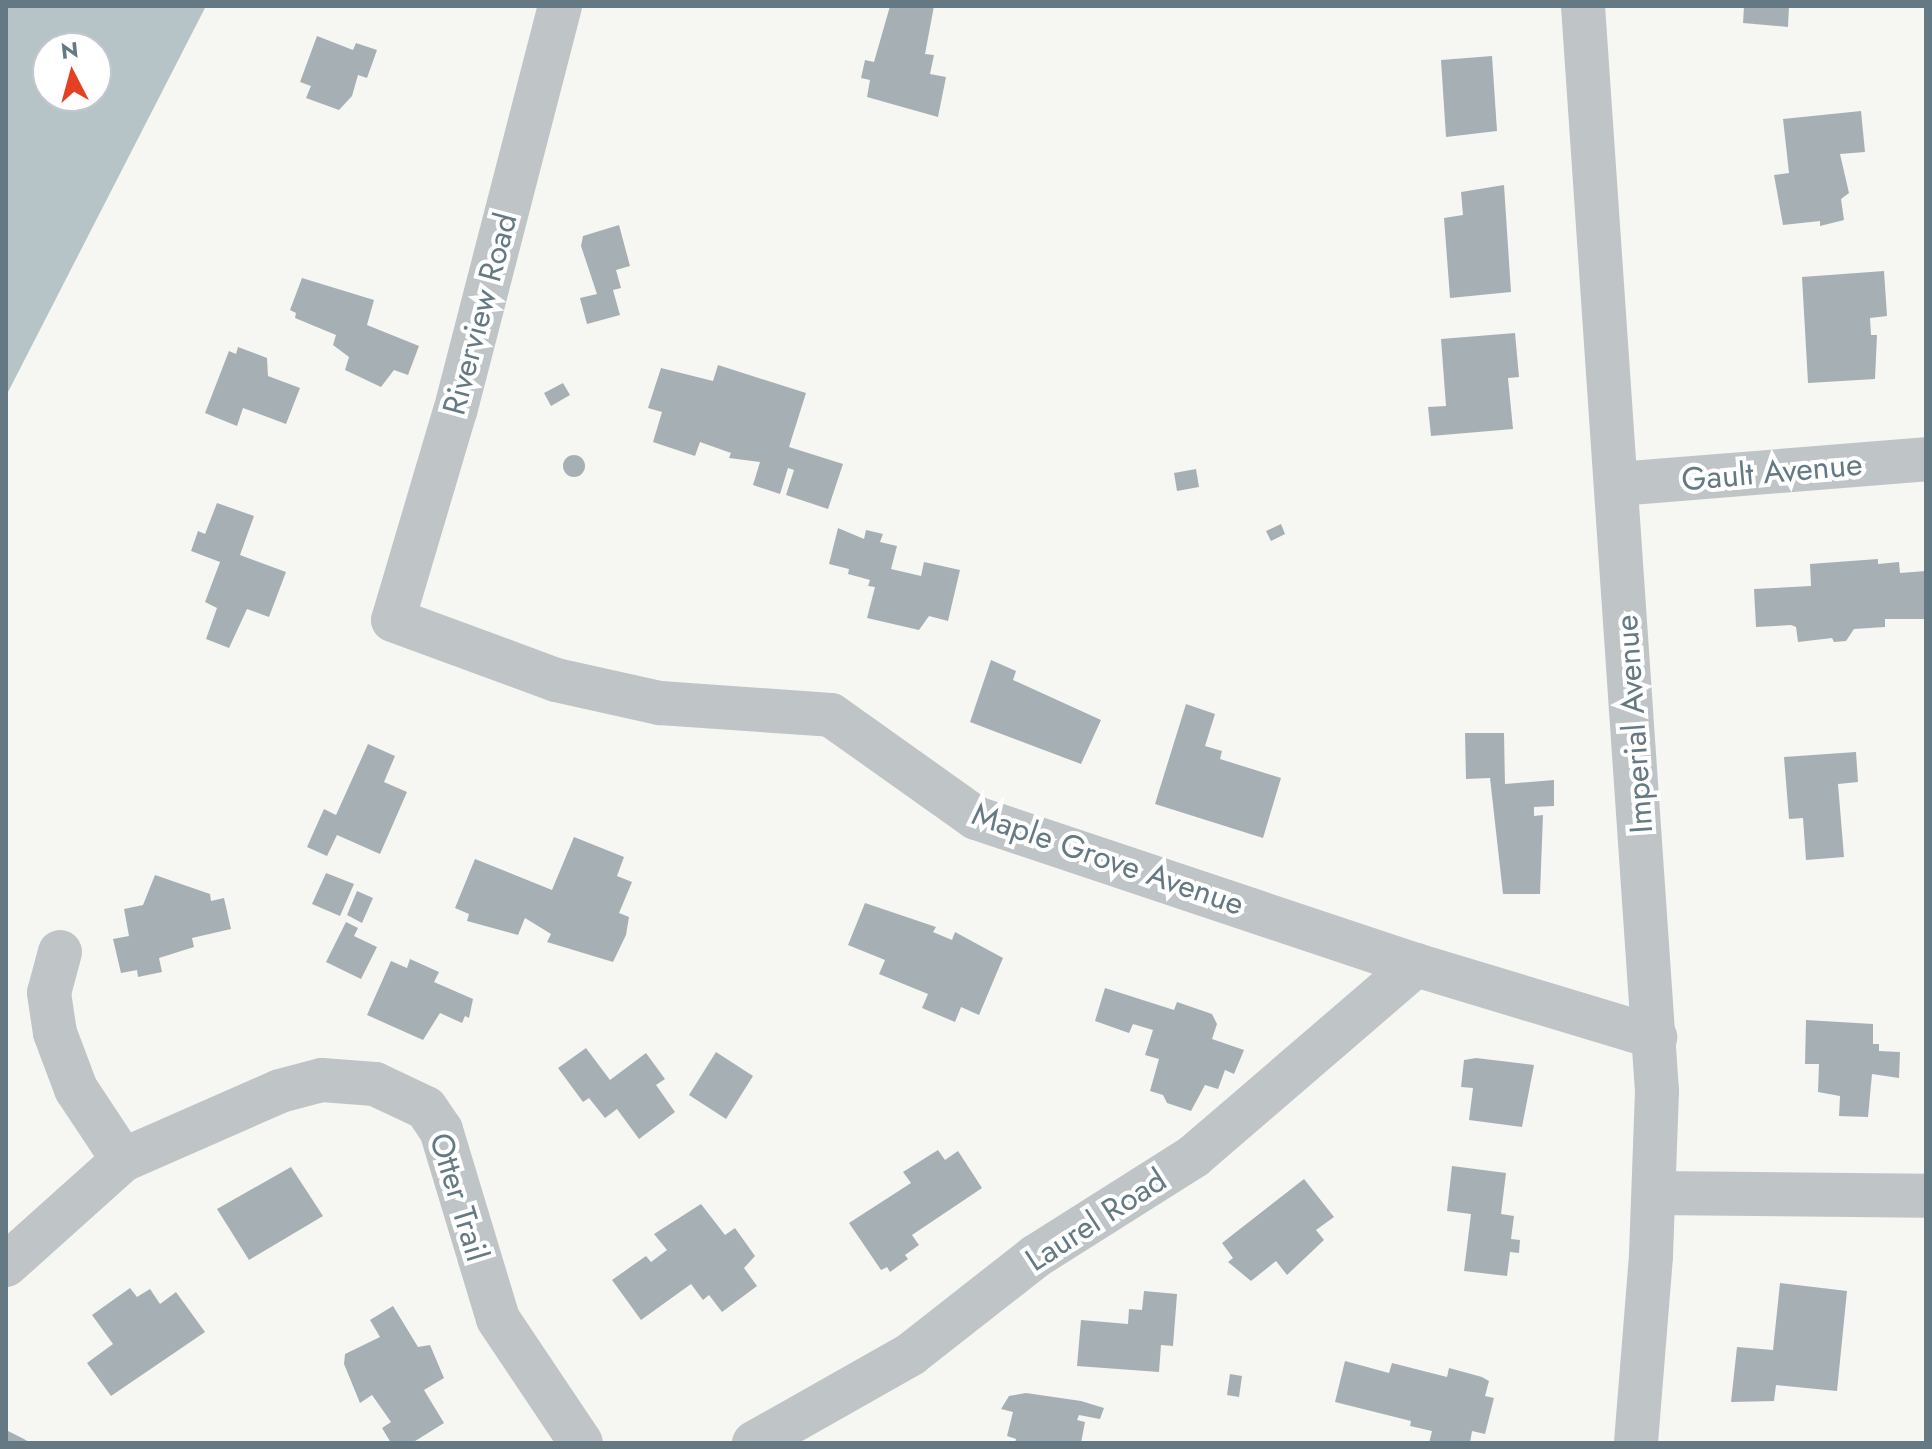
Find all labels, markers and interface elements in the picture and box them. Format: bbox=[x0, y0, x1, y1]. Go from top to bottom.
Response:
north arrow bbox=[32, 32, 112, 112]
text: N bbox=[59, 33, 80, 67]
street label: Riverview Road bbox=[435, 209, 525, 419]
street label: Gault Avenue bbox=[1680, 445, 1864, 499]
street label: Imperial Avenue bbox=[1607, 614, 1661, 834]
street label: Maple Grove Avenue bbox=[967, 795, 1249, 923]
street label: Otter Trail bbox=[421, 1128, 497, 1266]
street label: Laurel Road bbox=[1019, 1160, 1173, 1280]

